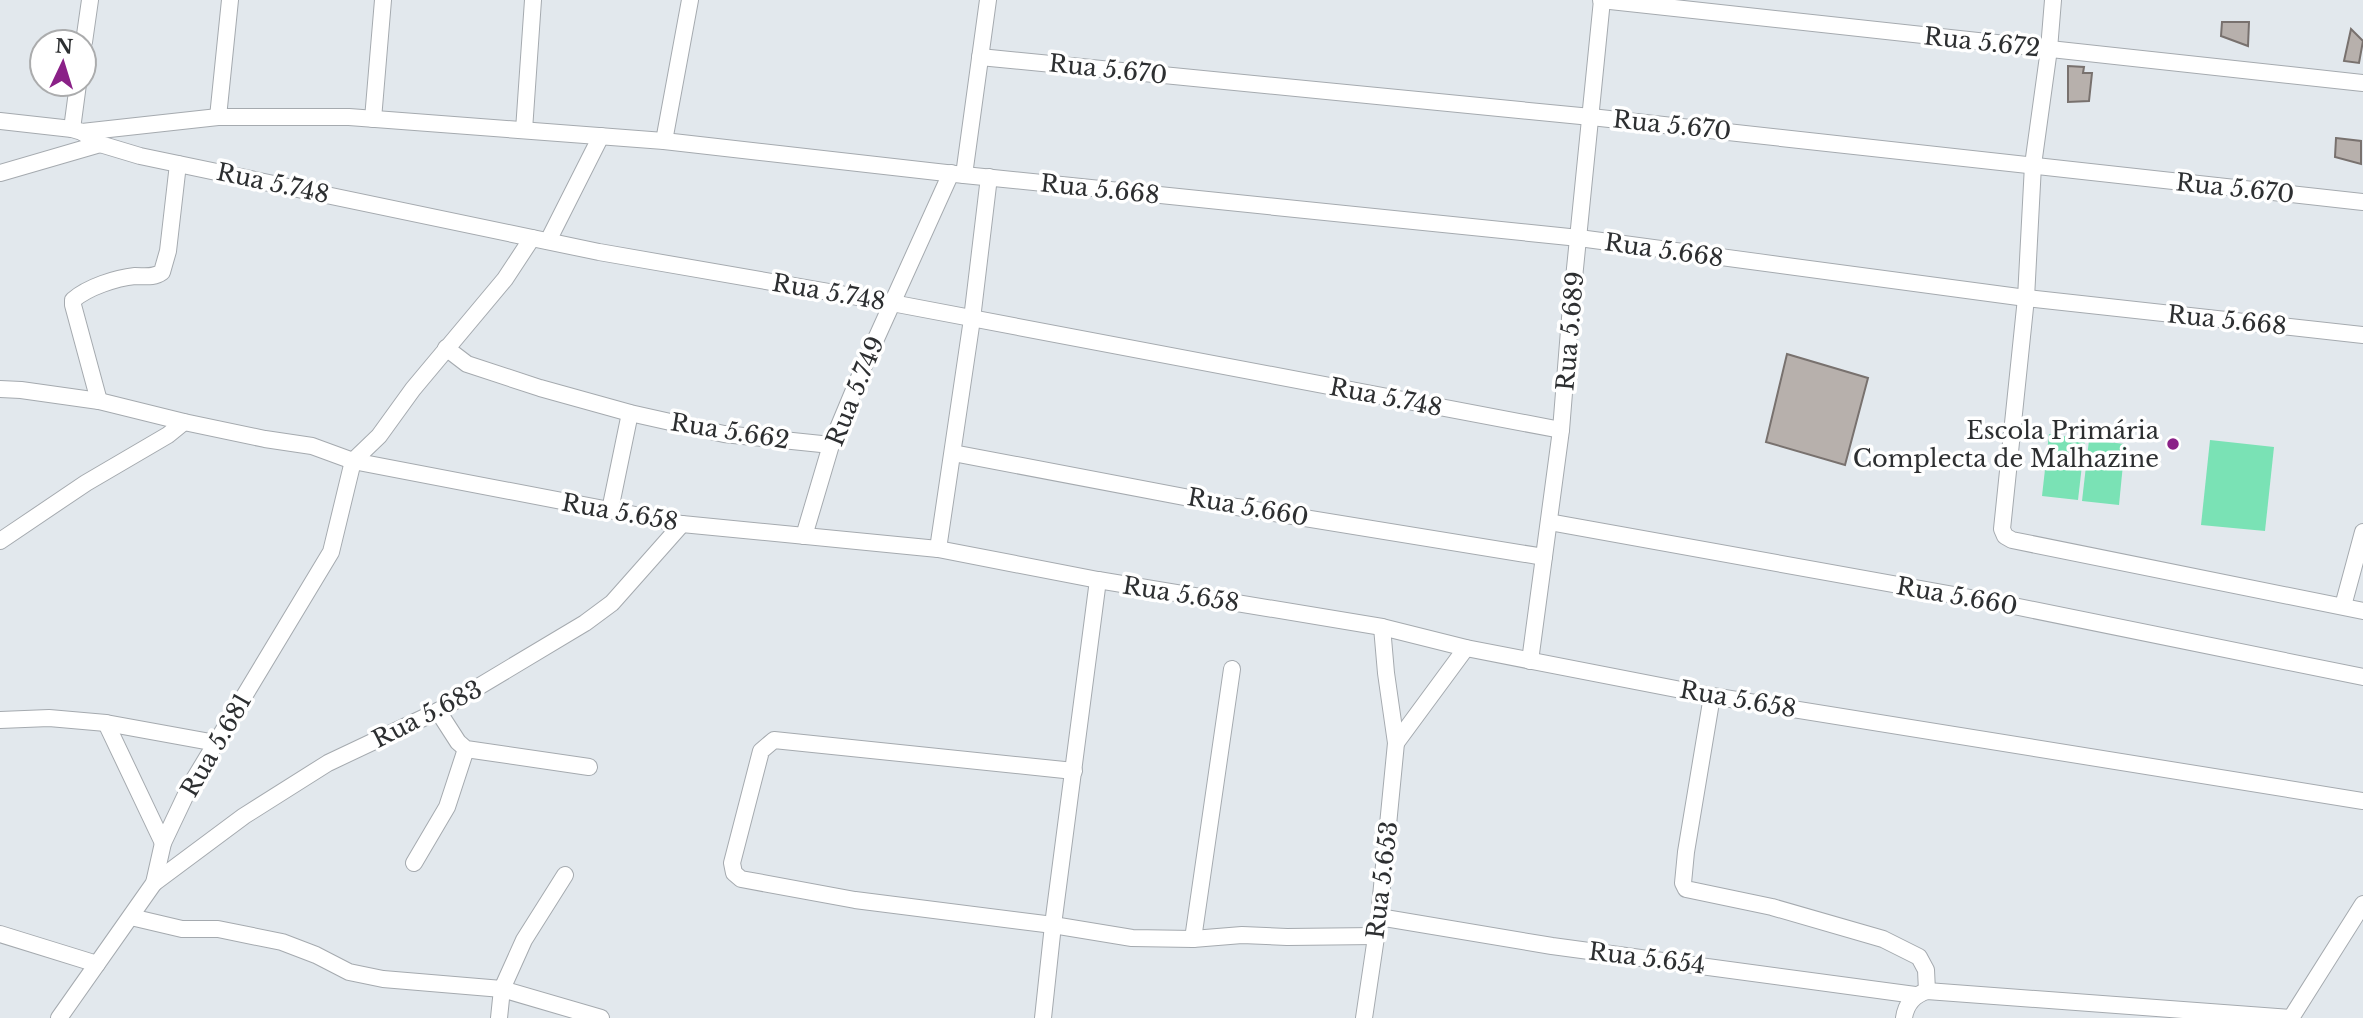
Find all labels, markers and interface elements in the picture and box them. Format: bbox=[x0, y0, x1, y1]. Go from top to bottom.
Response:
street label: Rua 5.672 bbox=[1922, 21, 2042, 63]
north arrow bbox=[28, 28, 98, 98]
text: N bbox=[54, 34, 74, 59]
street label: Rua 5.670 bbox=[1047, 48, 1169, 90]
street label: Rua 5.670 bbox=[1611, 104, 1733, 146]
street label: Rua 5.748 bbox=[214, 157, 332, 209]
street label: Rua 5.670 bbox=[2174, 167, 2296, 209]
street label: Rua 5.668 bbox=[1039, 168, 1161, 210]
street label: Rua 5.668 bbox=[1603, 227, 1725, 273]
street label: Rua 5.748 bbox=[770, 268, 888, 316]
street label: Rua 5.689 bbox=[1550, 270, 1590, 392]
street label: Rua 5.668 bbox=[2166, 299, 2288, 341]
street label: Rua 5.749 bbox=[820, 332, 890, 450]
street label: Rua 5.748 bbox=[1327, 372, 1445, 422]
street label: Rua 5.662 bbox=[668, 407, 792, 455]
place label: Escola Primária Complecta de Malhazine bbox=[1853, 416, 2160, 473]
marker: Escola Primária Complecta de Malhazine bbox=[2165, 436, 2181, 452]
street label: Rua 5.660 bbox=[1185, 482, 1311, 532]
street label: Rua 5.658 bbox=[559, 487, 681, 537]
street label: Rua 5.658 bbox=[1120, 570, 1242, 618]
street label: Rua 5.660 bbox=[1894, 571, 2020, 621]
street label: Rua 5.683 bbox=[367, 674, 487, 754]
street label: Rua 5.658 bbox=[1677, 674, 1799, 724]
street label: Rua 5.681 bbox=[175, 688, 257, 802]
street label: Rua 5.653 bbox=[1360, 820, 1404, 940]
street label: Rua 5.654 bbox=[1587, 936, 1707, 980]

